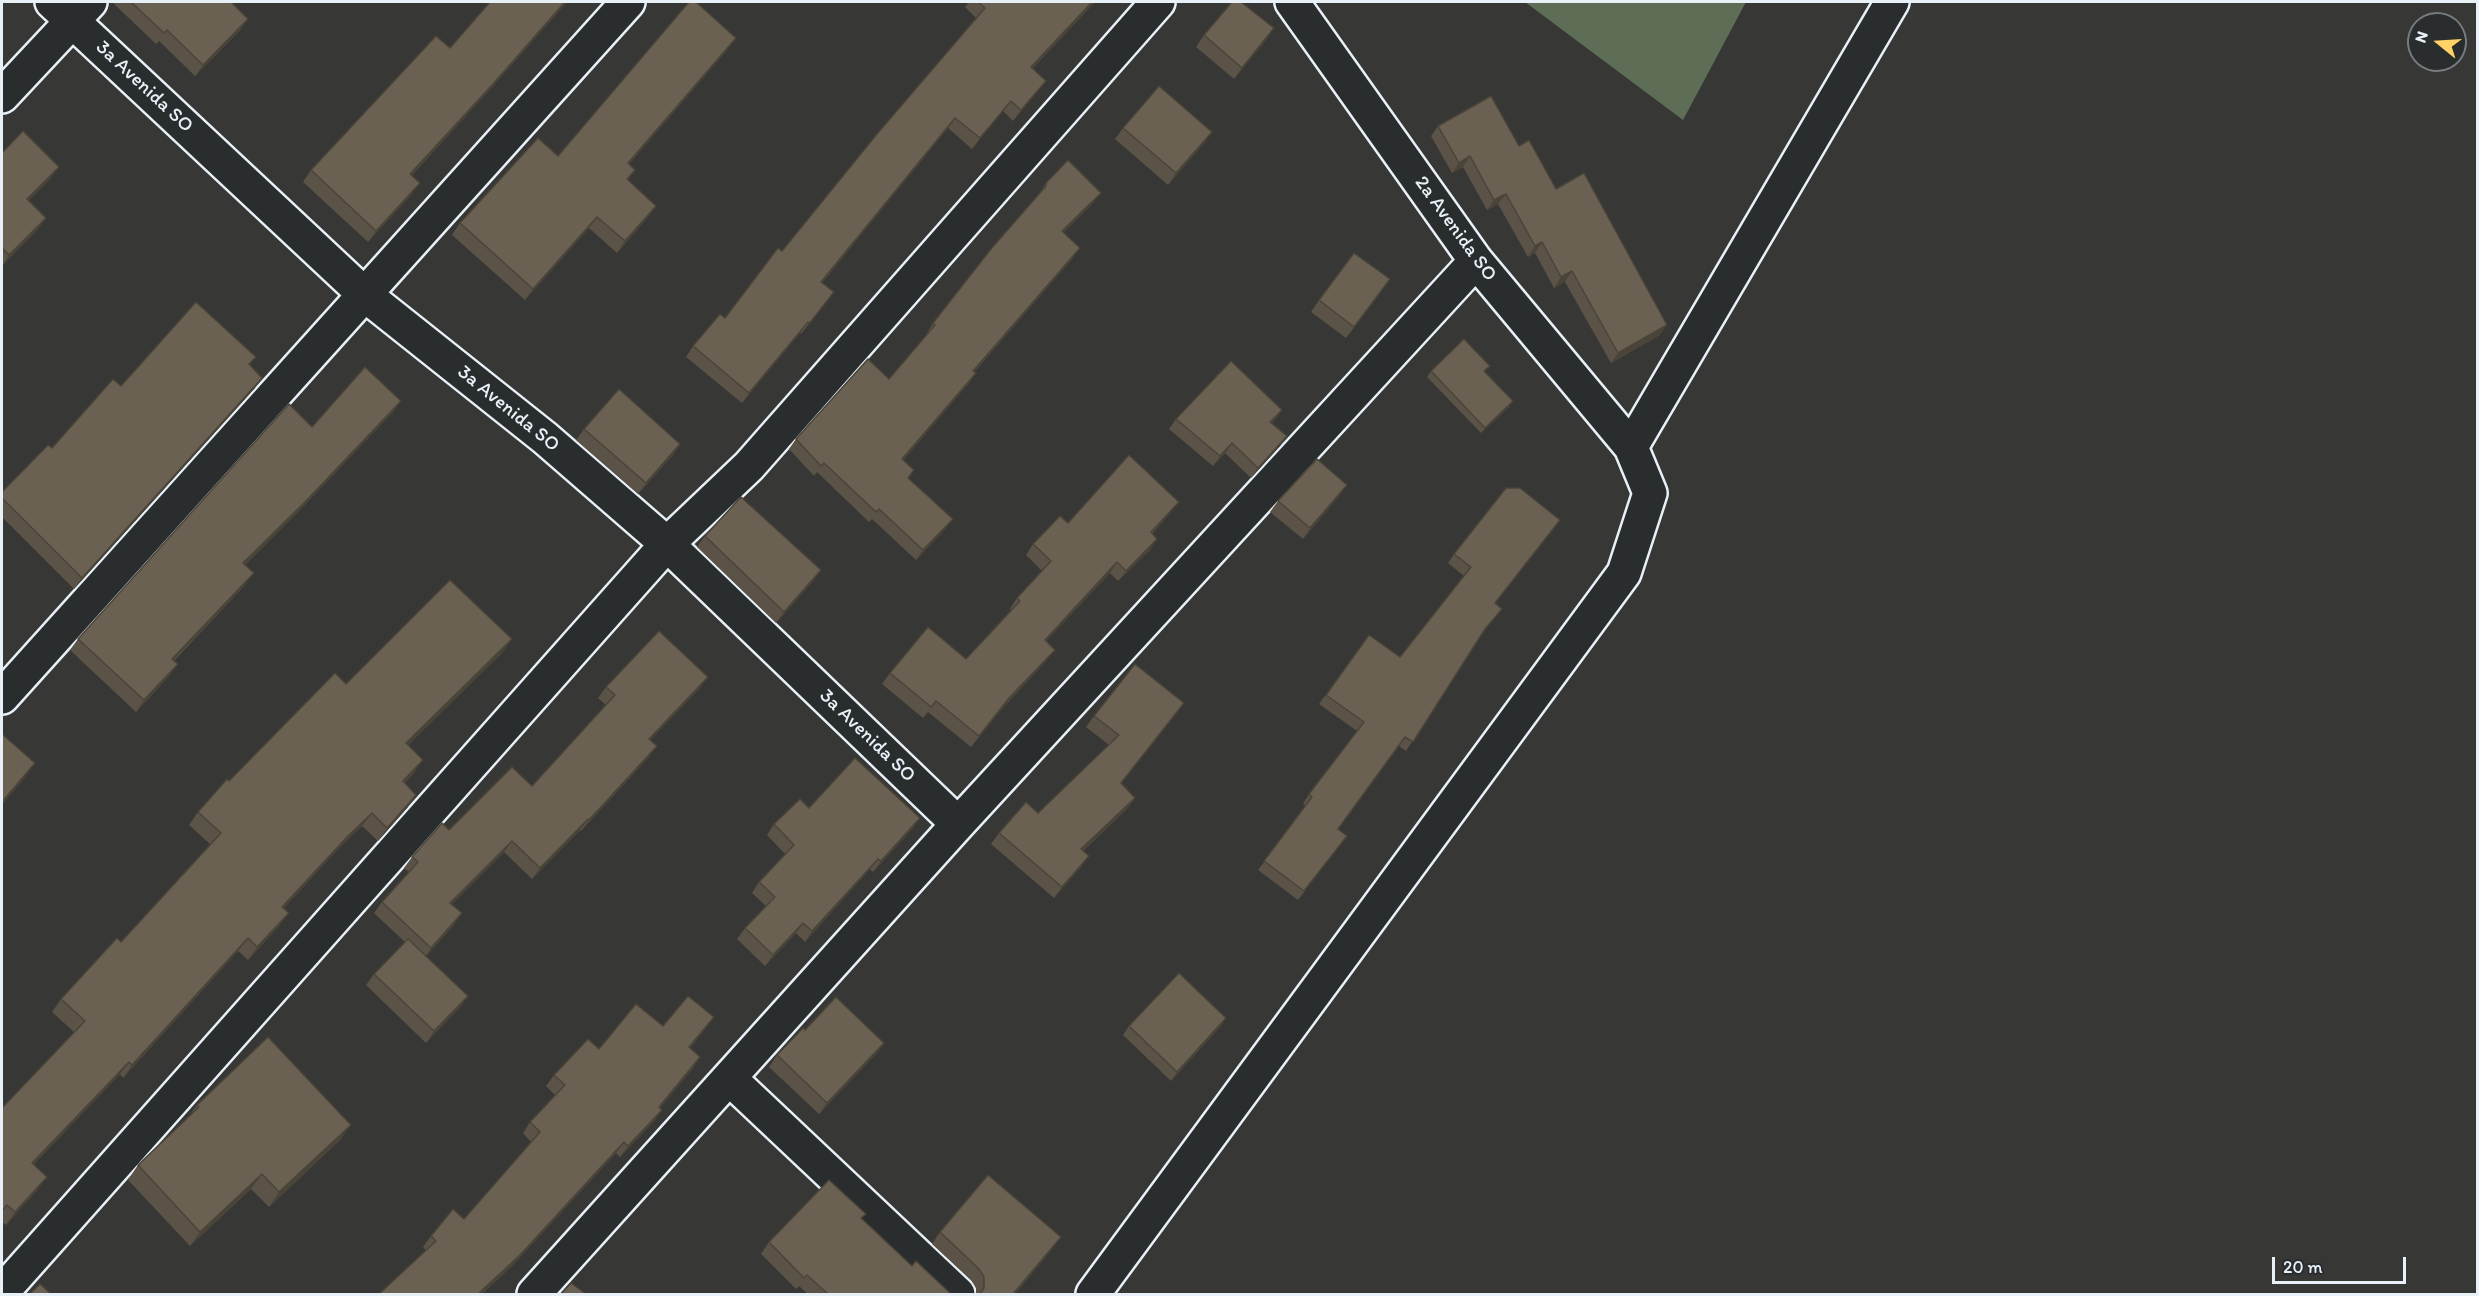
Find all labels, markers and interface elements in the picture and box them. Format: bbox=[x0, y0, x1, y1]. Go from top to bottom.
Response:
north arrow bbox=[2407, 12, 2467, 72]
text: N bbox=[2411, 29, 2432, 45]
street label: 3a Avenida SO bbox=[90, 36, 198, 138]
street label: 2a Avenida SO bbox=[1409, 172, 1501, 286]
street label: 3a Avenida SO bbox=[452, 361, 564, 457]
street label: 3a Avenida SO bbox=[814, 684, 920, 788]
scale bar bbox=[2275, 1245, 2408, 1283]
text: 20 m bbox=[2283, 1256, 2323, 1278]

